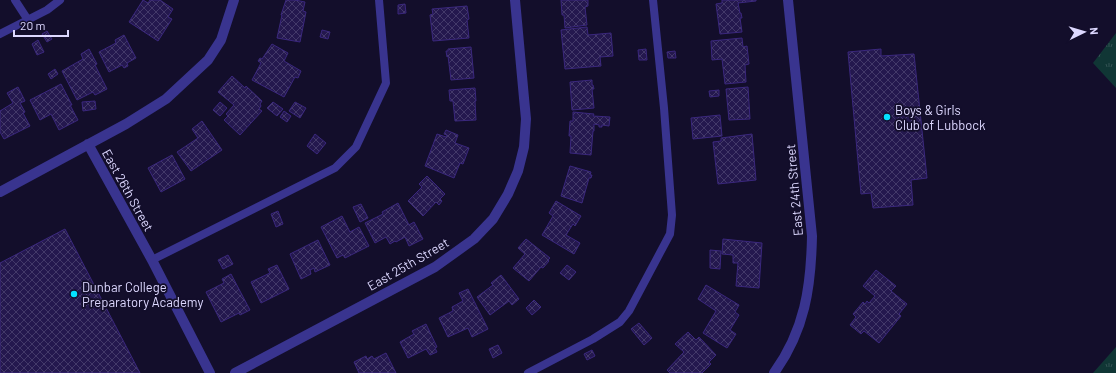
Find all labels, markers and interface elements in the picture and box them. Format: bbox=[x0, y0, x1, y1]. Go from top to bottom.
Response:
scale bar bbox=[14, 12, 68, 38]
north arrow bbox=[1064, 12, 1104, 52]
text: 20 m bbox=[20, 18, 46, 32]
text: N bbox=[1088, 27, 1101, 35]
place label: Boys & Girls Club of Lubbock bbox=[895, 102, 986, 133]
marker: Boys & Girls Club of Lubbock bbox=[882, 112, 892, 122]
street label: East 24th Street bbox=[782, 143, 806, 237]
street label: East 26th Street bbox=[99, 146, 157, 234]
street label: East 25th Street bbox=[364, 234, 452, 294]
place label: Dunbar College Preparatory Academy bbox=[82, 279, 204, 310]
marker: Dunbar College Preparatory Academy bbox=[69, 289, 79, 299]

